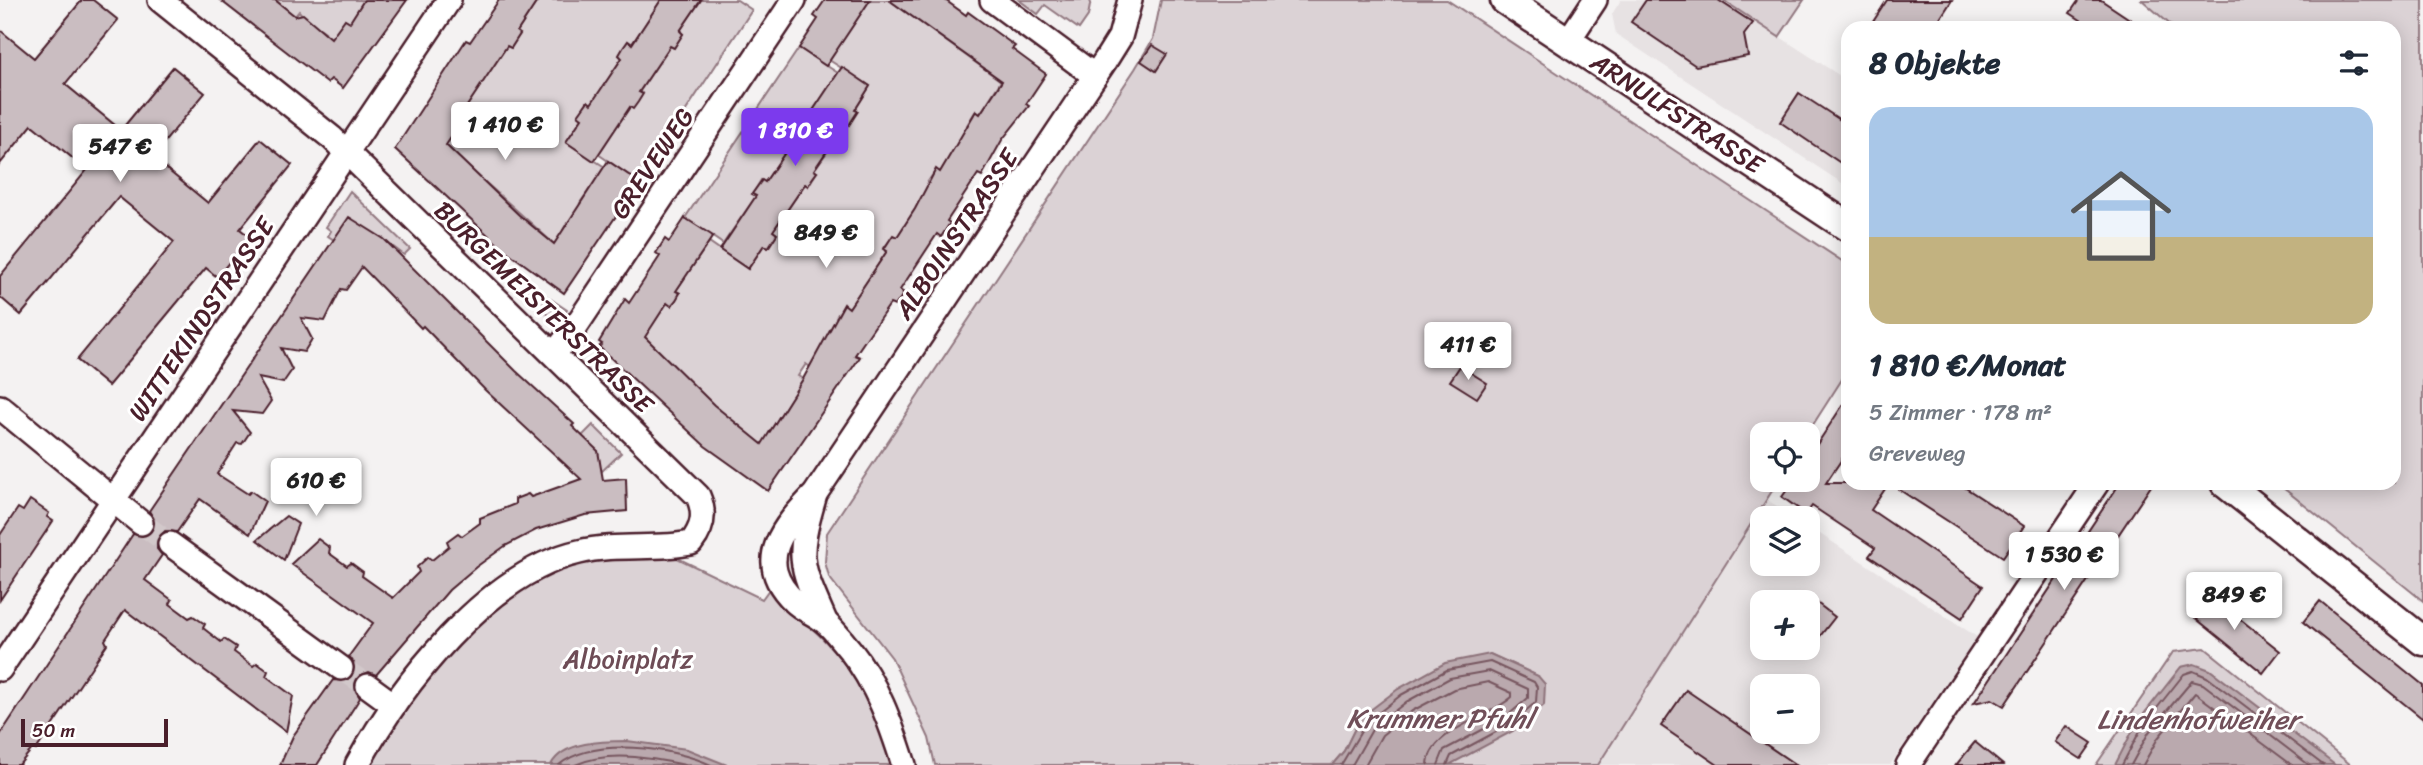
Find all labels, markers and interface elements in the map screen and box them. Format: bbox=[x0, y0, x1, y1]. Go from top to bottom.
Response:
text: 8 Objekte bbox=[1869, 36, 2000, 90]
street label: ARNULFSTRASSE bbox=[1580, 39, 1775, 187]
icon: filters bbox=[2335, 44, 2373, 82]
street label: GREVEWEG bbox=[597, 98, 707, 228]
pin: 1 410 € bbox=[440, 102, 570, 162]
text: 1 410 € bbox=[467, 104, 543, 145]
pin: 1 810 € bbox=[730, 108, 860, 168]
text: 1 810 € bbox=[757, 110, 833, 151]
pin: 547 € bbox=[71, 124, 169, 184]
text: 547 € bbox=[89, 126, 151, 167]
street label: ALBOINSTRASSE bbox=[881, 137, 1031, 330]
icon: home bbox=[2058, 153, 2184, 279]
street label: BURGEMEISTERSTRASSE bbox=[423, 189, 666, 426]
street label: WITTEKINDSTRASSE bbox=[115, 206, 288, 431]
pin: 849 € bbox=[777, 210, 875, 270]
text: 849 € bbox=[794, 212, 858, 253]
pin: 411 € bbox=[1419, 322, 1517, 382]
text: 411 € bbox=[1440, 324, 1496, 365]
text: 1 810 €/Monat bbox=[1869, 338, 2066, 392]
text: 5 Zimmer · 178 m² bbox=[1869, 392, 2052, 433]
map controls bbox=[1750, 422, 1820, 744]
button: locate bbox=[1750, 422, 1820, 492]
text: Greveweg bbox=[1869, 433, 1966, 474]
pin: 610 € bbox=[267, 458, 365, 518]
text: 610 € bbox=[287, 460, 345, 501]
button: layers bbox=[1750, 506, 1820, 576]
pin: 1 530 € bbox=[1999, 532, 2129, 592]
text: 1 530 € bbox=[2025, 534, 2103, 575]
pin: 849 € bbox=[2185, 572, 2283, 632]
text: 849 € bbox=[2202, 574, 2266, 615]
button: + bbox=[1750, 590, 1820, 660]
park label: Alboinplatz bbox=[562, 636, 694, 682]
button: − bbox=[1750, 674, 1820, 744]
water label: Krummer Pfuhl bbox=[1347, 694, 1539, 743]
water label: Lindenhofweiher bbox=[2097, 695, 2304, 744]
text: 50 m bbox=[32, 714, 75, 747]
scale bar bbox=[21, 716, 168, 748]

